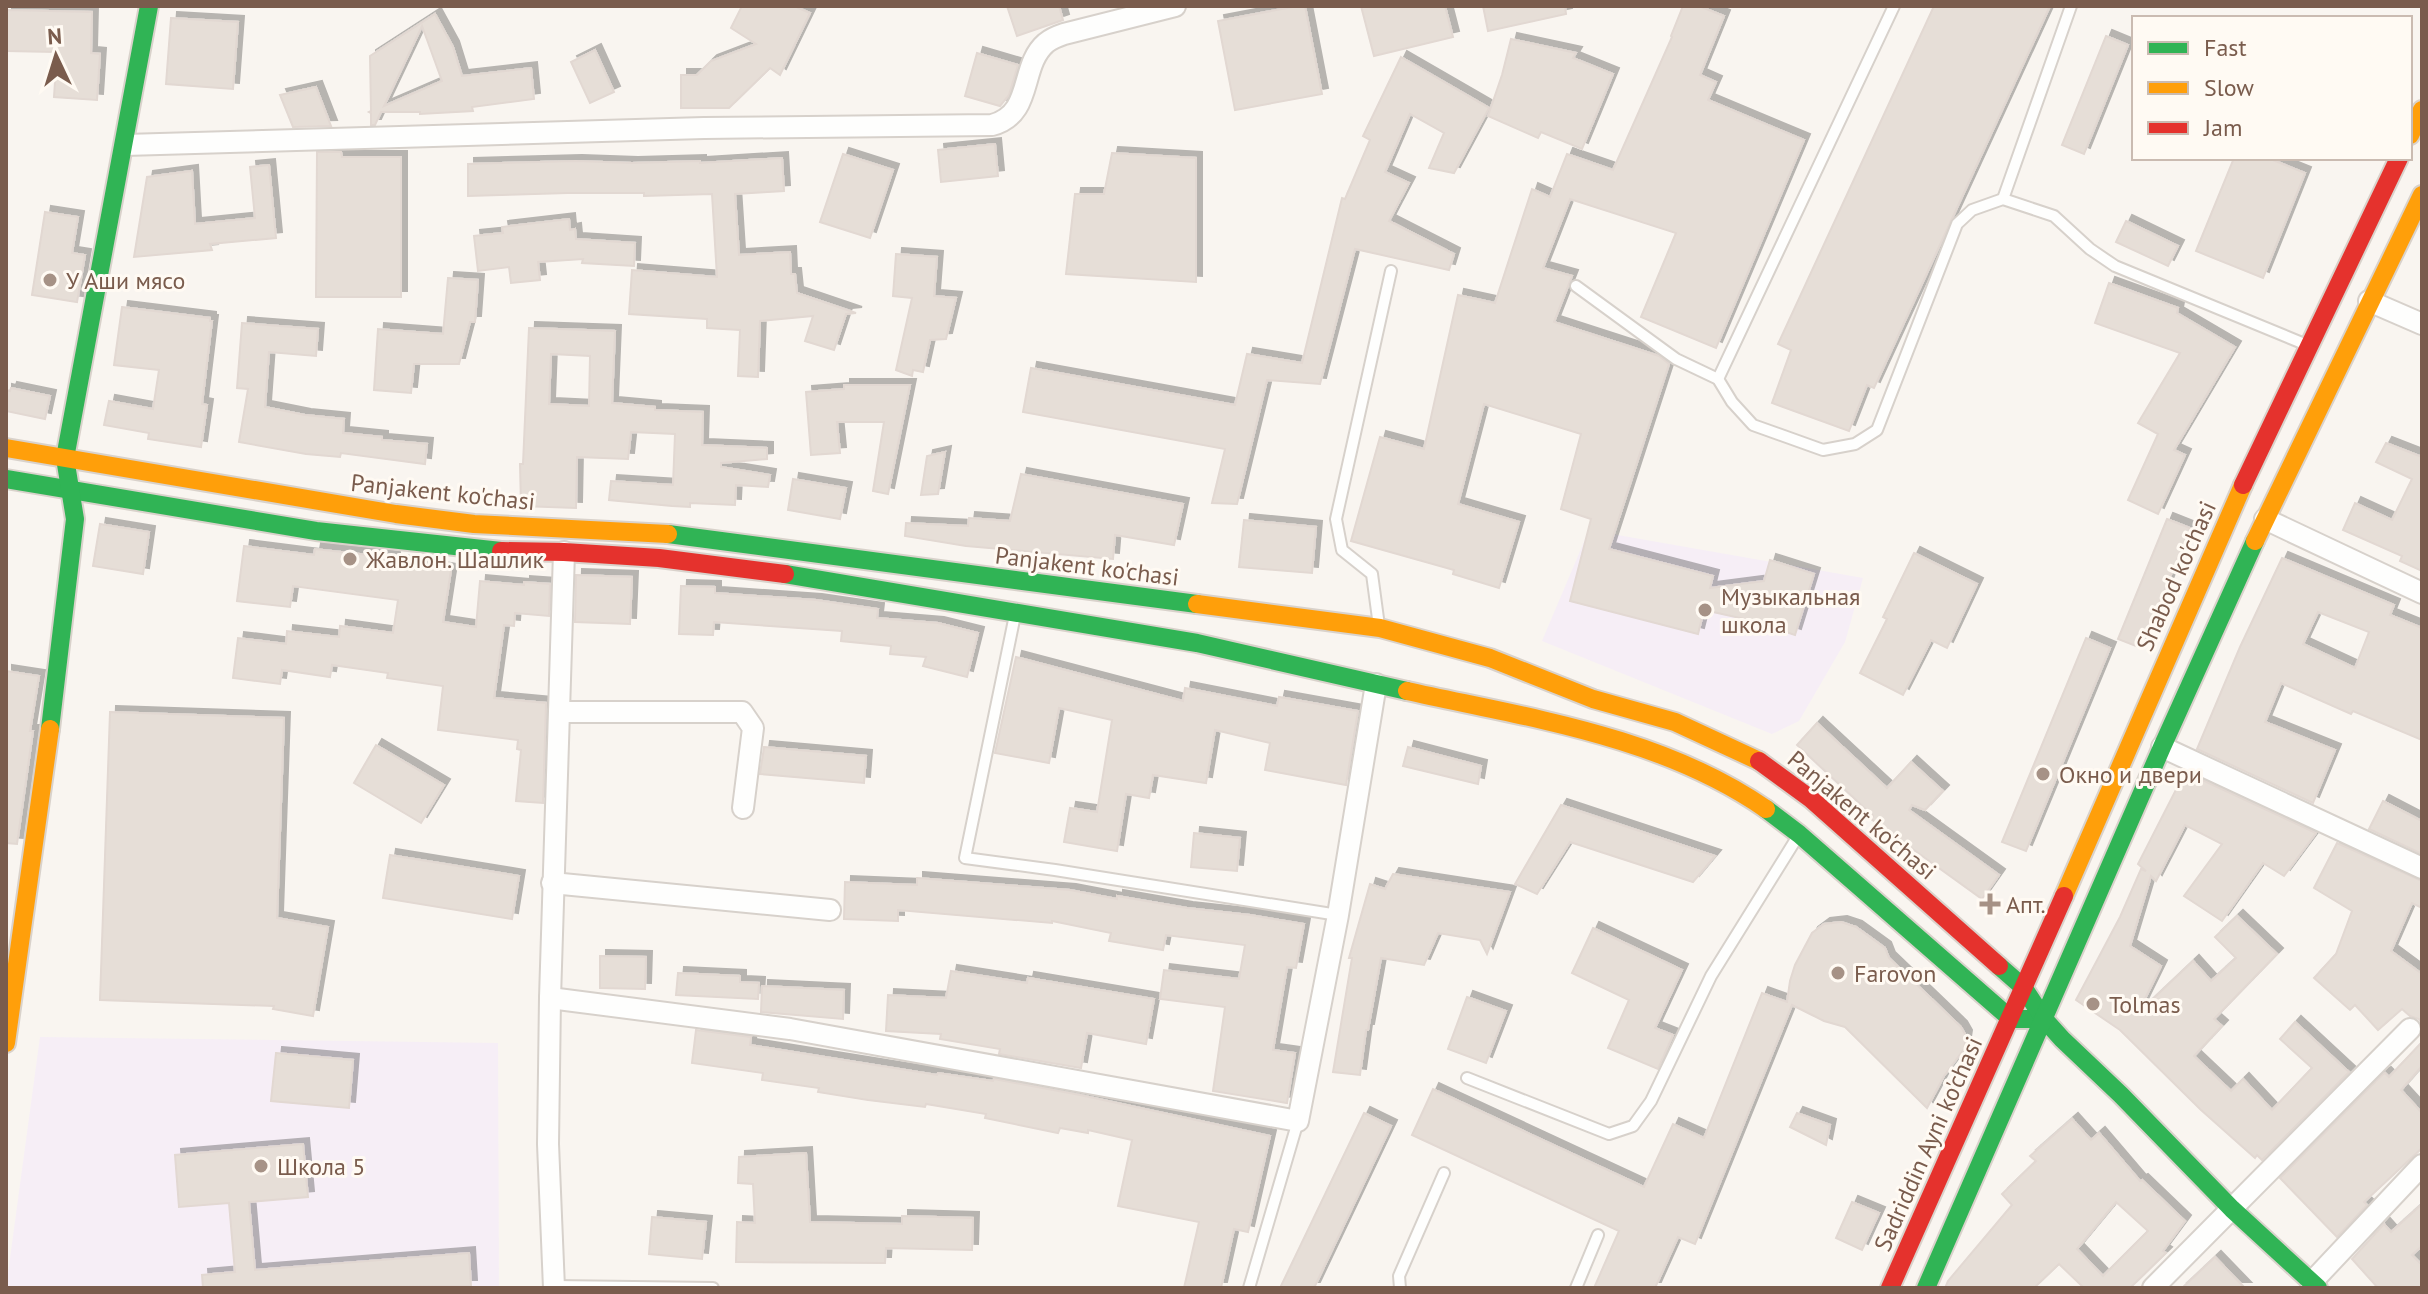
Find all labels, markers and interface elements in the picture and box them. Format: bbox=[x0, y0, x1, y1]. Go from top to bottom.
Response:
north arrow bbox=[16, 16, 96, 96]
legend bbox=[2132, 16, 2412, 160]
text: N bbox=[46, 22, 63, 51]
text: Fast bbox=[2204, 32, 2247, 63]
text: Slow bbox=[2204, 72, 2254, 103]
text: Jam bbox=[2203, 112, 2242, 143]
place label: У Аши мясо bbox=[66, 265, 185, 296]
marker: У Аши мясо bbox=[41, 271, 59, 289]
street label: Panjakent ko'chasi bbox=[349, 467, 537, 517]
street label: Shabod ko'chasi bbox=[2129, 496, 2223, 656]
street label: Panjakent ko'chasi bbox=[993, 539, 1181, 593]
place label: Жавлон. Шашлик bbox=[365, 544, 545, 575]
marker: Жавлон. Шашлик bbox=[341, 550, 359, 568]
place label: Музыкальная школа bbox=[1721, 581, 1860, 640]
marker: Музыкальная школа bbox=[1696, 601, 1714, 619]
street label: Panjakent ko'chasi bbox=[1781, 744, 1943, 886]
place label: Окно и двери bbox=[2059, 759, 2202, 790]
marker: Окно и двери bbox=[2034, 765, 2052, 783]
place label: Апт. bbox=[2006, 889, 2046, 920]
marker: Апт. bbox=[1981, 895, 1999, 913]
place label: Farovon bbox=[1854, 958, 1936, 989]
marker: Farovon bbox=[1829, 964, 1847, 982]
place label: Tolmas bbox=[2109, 989, 2181, 1020]
marker: Tolmas bbox=[2084, 995, 2102, 1013]
street label: Sadriddin Ayni ko'chasi bbox=[1867, 1032, 1989, 1256]
place label: Школа 5 bbox=[277, 1151, 365, 1182]
marker: Школа 5 bbox=[252, 1157, 270, 1175]

